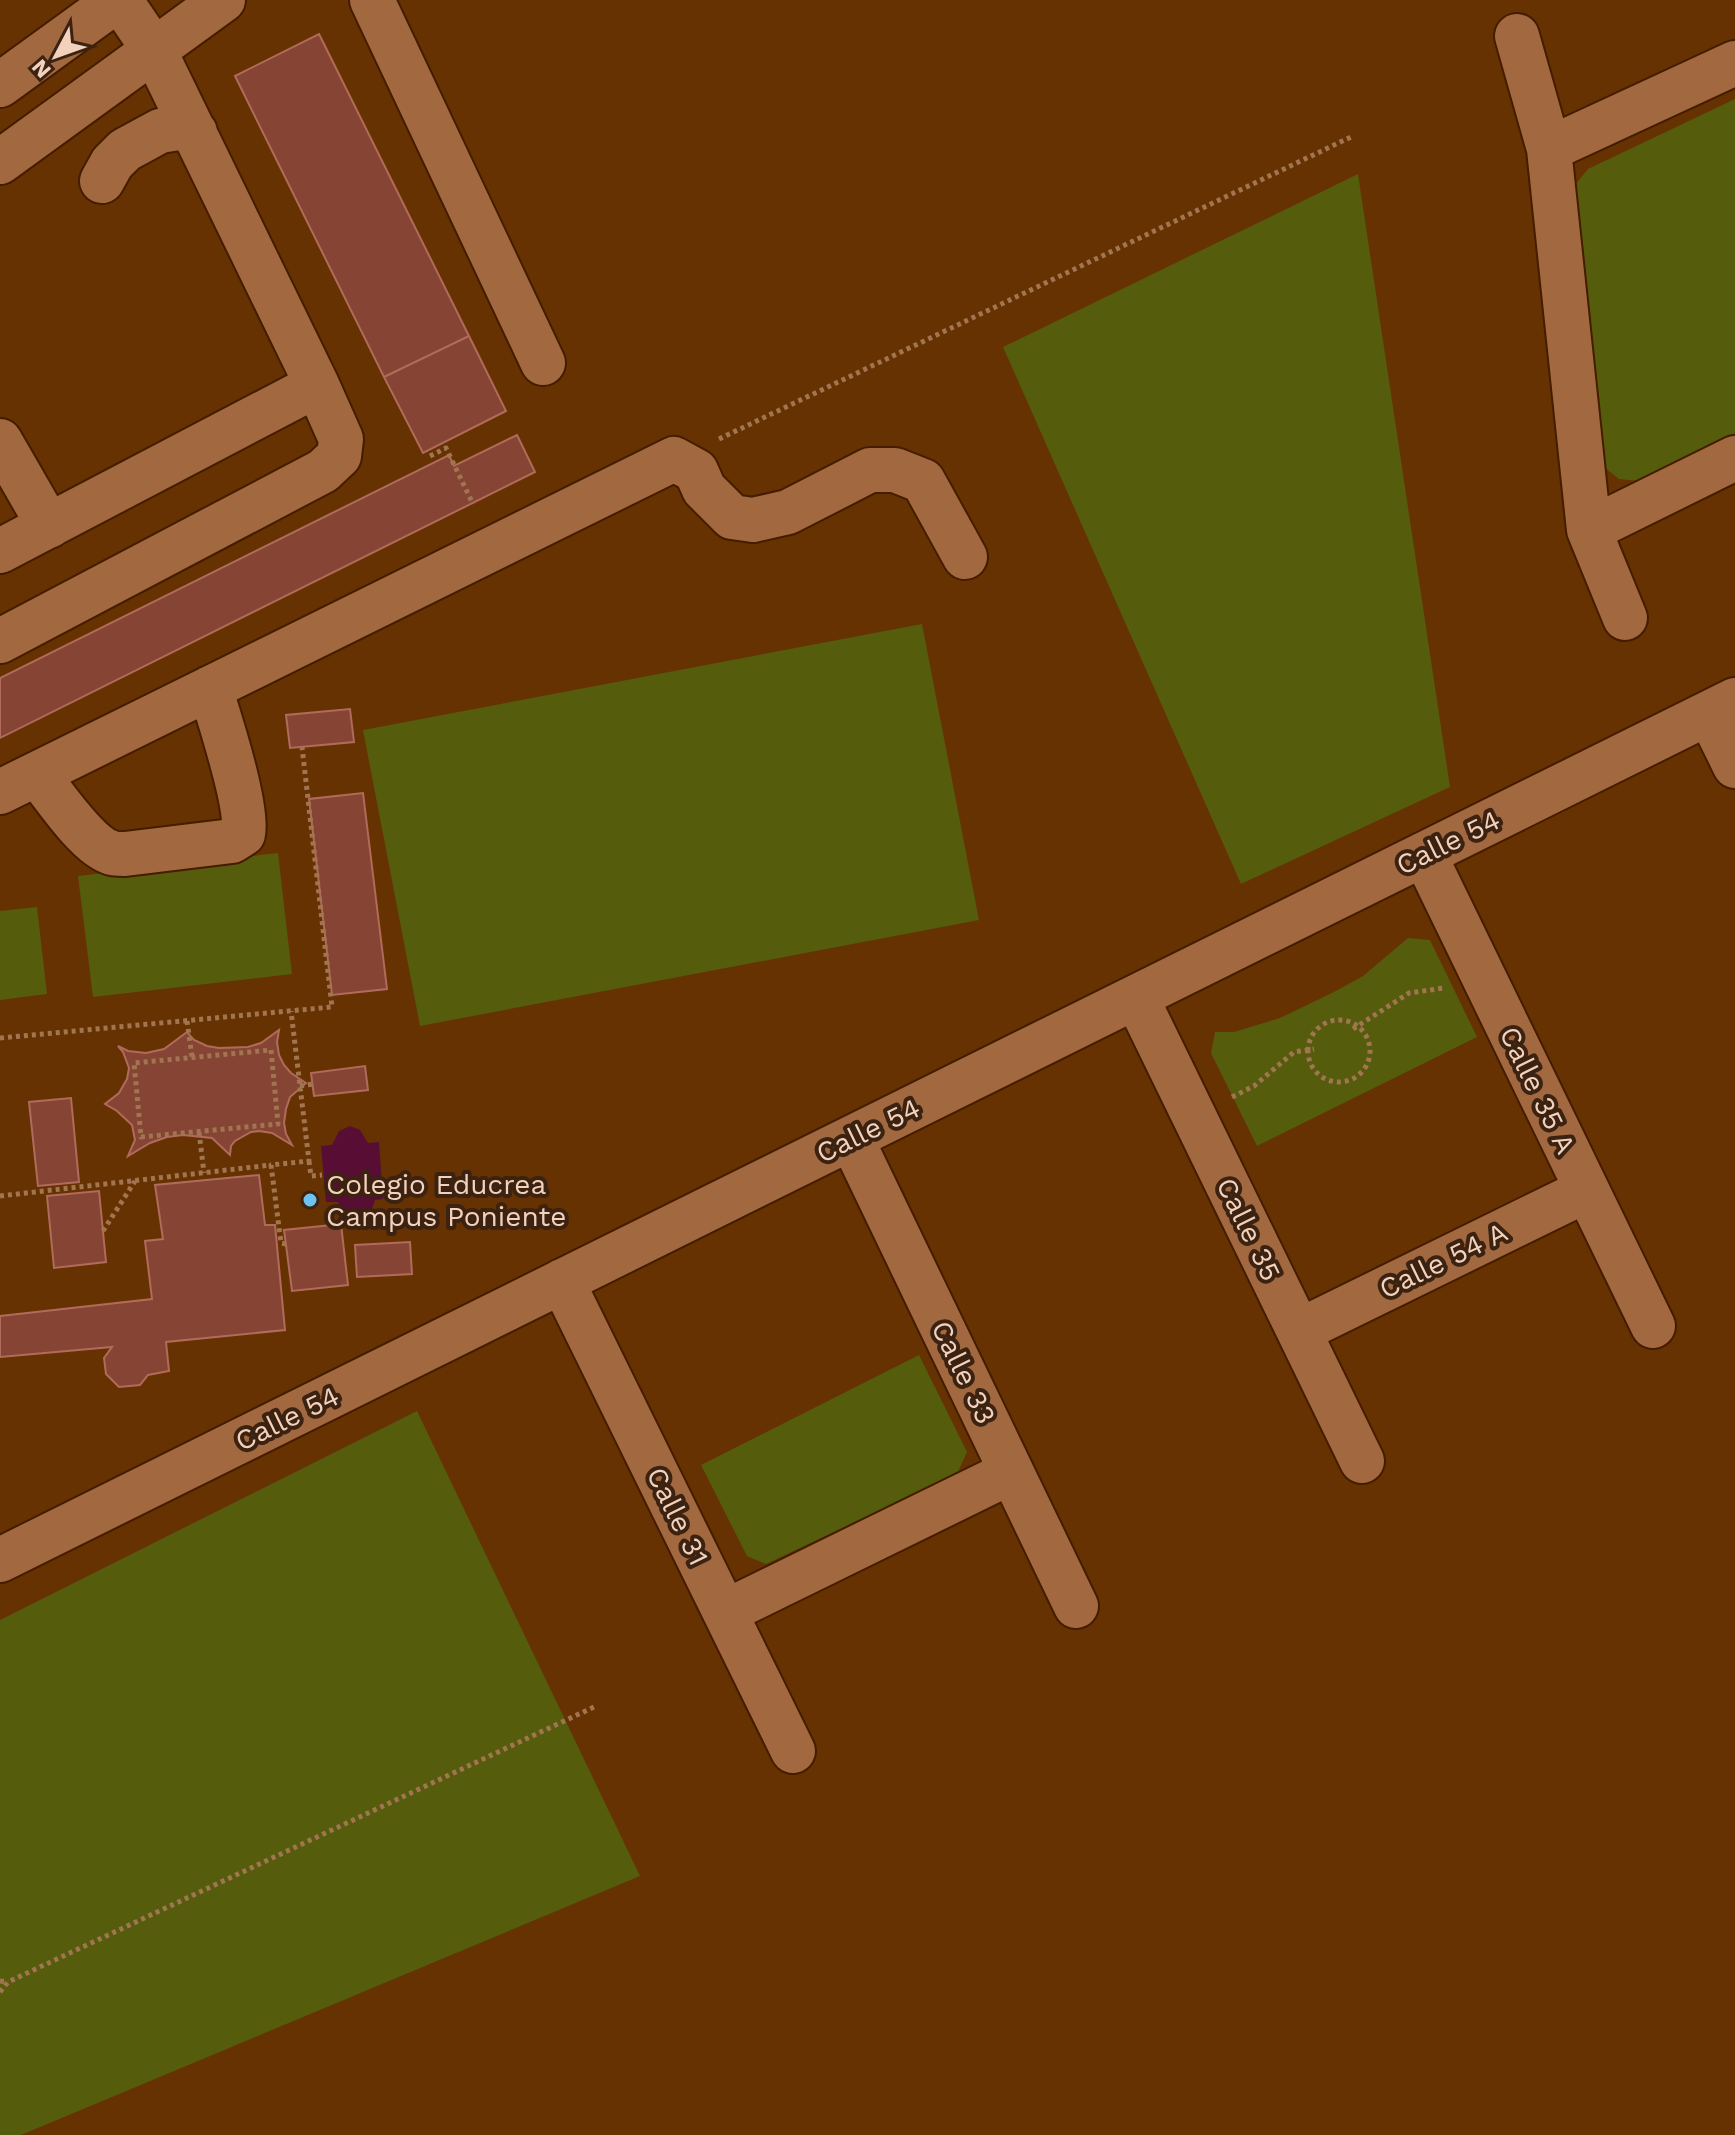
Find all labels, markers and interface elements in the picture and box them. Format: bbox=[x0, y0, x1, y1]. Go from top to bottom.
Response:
north arrow bbox=[16, 16, 96, 96]
text: N bbox=[26, 54, 56, 83]
street label: Calle 54 bbox=[1391, 803, 1505, 882]
street label: Calle 35 A bbox=[1493, 1021, 1583, 1159]
street label: Calle 54 bbox=[811, 1091, 925, 1170]
place label: Colegio Educrea Campus Poniente bbox=[326, 1168, 566, 1233]
street label: Calle 35 bbox=[1209, 1172, 1288, 1286]
marker: Colegio Educrea Campus Poniente bbox=[301, 1191, 319, 1209]
street label: Calle 54 A bbox=[1374, 1215, 1513, 1306]
street label: Calle 33 bbox=[924, 1315, 1003, 1429]
street label: Calle 54 bbox=[230, 1379, 344, 1458]
street label: Calle 31 bbox=[640, 1462, 715, 1571]

